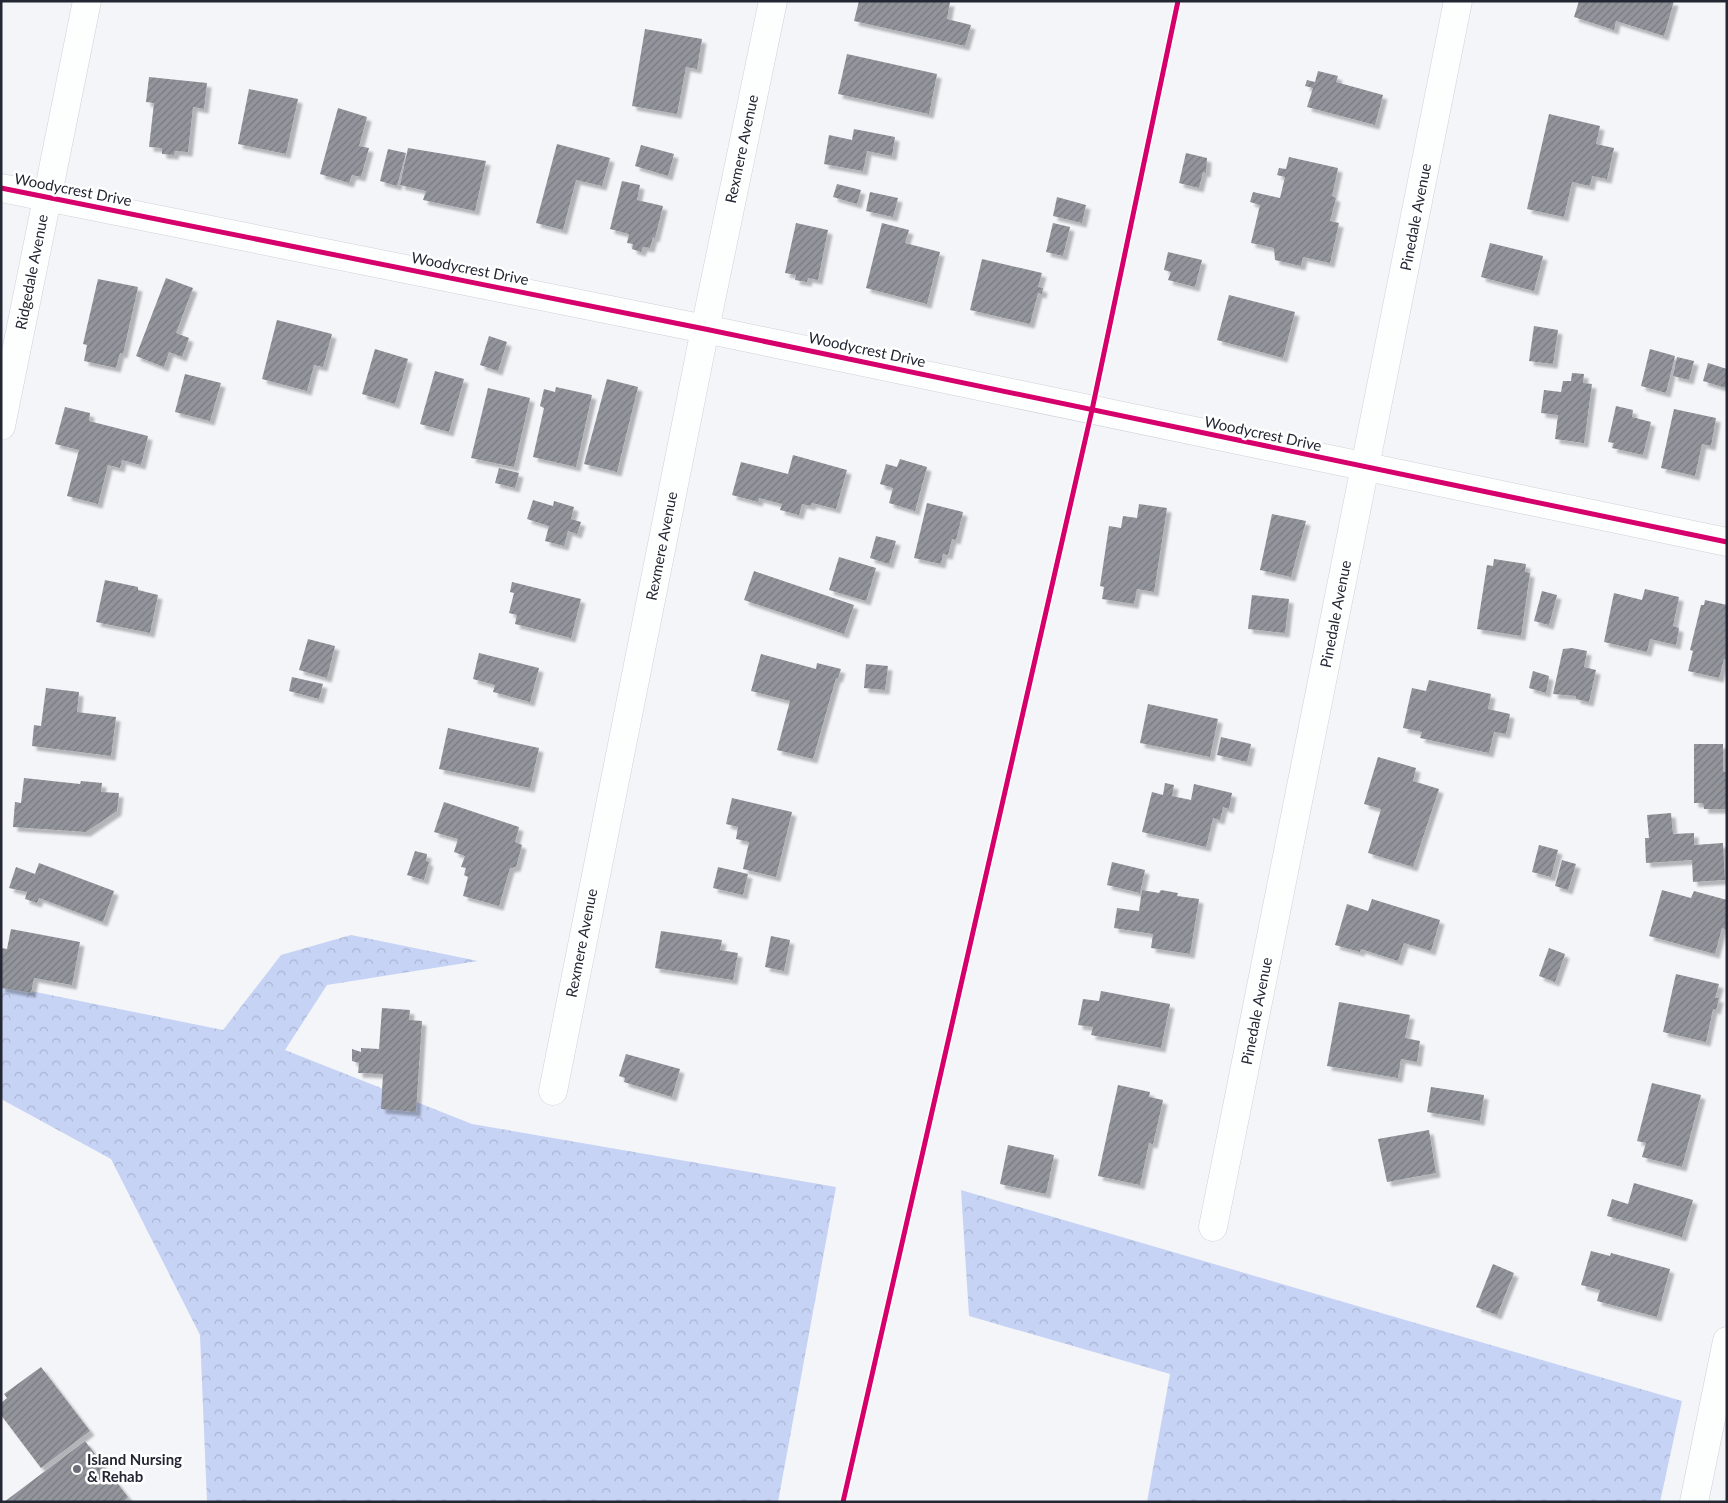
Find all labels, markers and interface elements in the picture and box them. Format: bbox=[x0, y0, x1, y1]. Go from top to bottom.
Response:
street label: Rexmere Avenue bbox=[721, 93, 761, 205]
street label: Pinedale Avenue bbox=[1396, 161, 1434, 272]
street label: Woodycrest Drive bbox=[13, 169, 134, 209]
street label: Ridgedale Avenue bbox=[11, 212, 51, 331]
street label: Woodycrest Drive bbox=[410, 248, 531, 288]
street label: Woodycrest Drive bbox=[807, 328, 928, 370]
street label: Woodycrest Drive bbox=[1203, 412, 1324, 454]
street label: Rexmere Avenue bbox=[642, 490, 680, 602]
street label: Pinedale Avenue bbox=[1316, 558, 1354, 669]
street label: Rexmere Avenue bbox=[562, 887, 600, 999]
street label: Pinedale Avenue bbox=[1237, 955, 1275, 1066]
place label: Island Nursing & Rehab bbox=[87, 1450, 182, 1485]
marker: Island Nursing & Rehab bbox=[71, 1463, 83, 1475]

